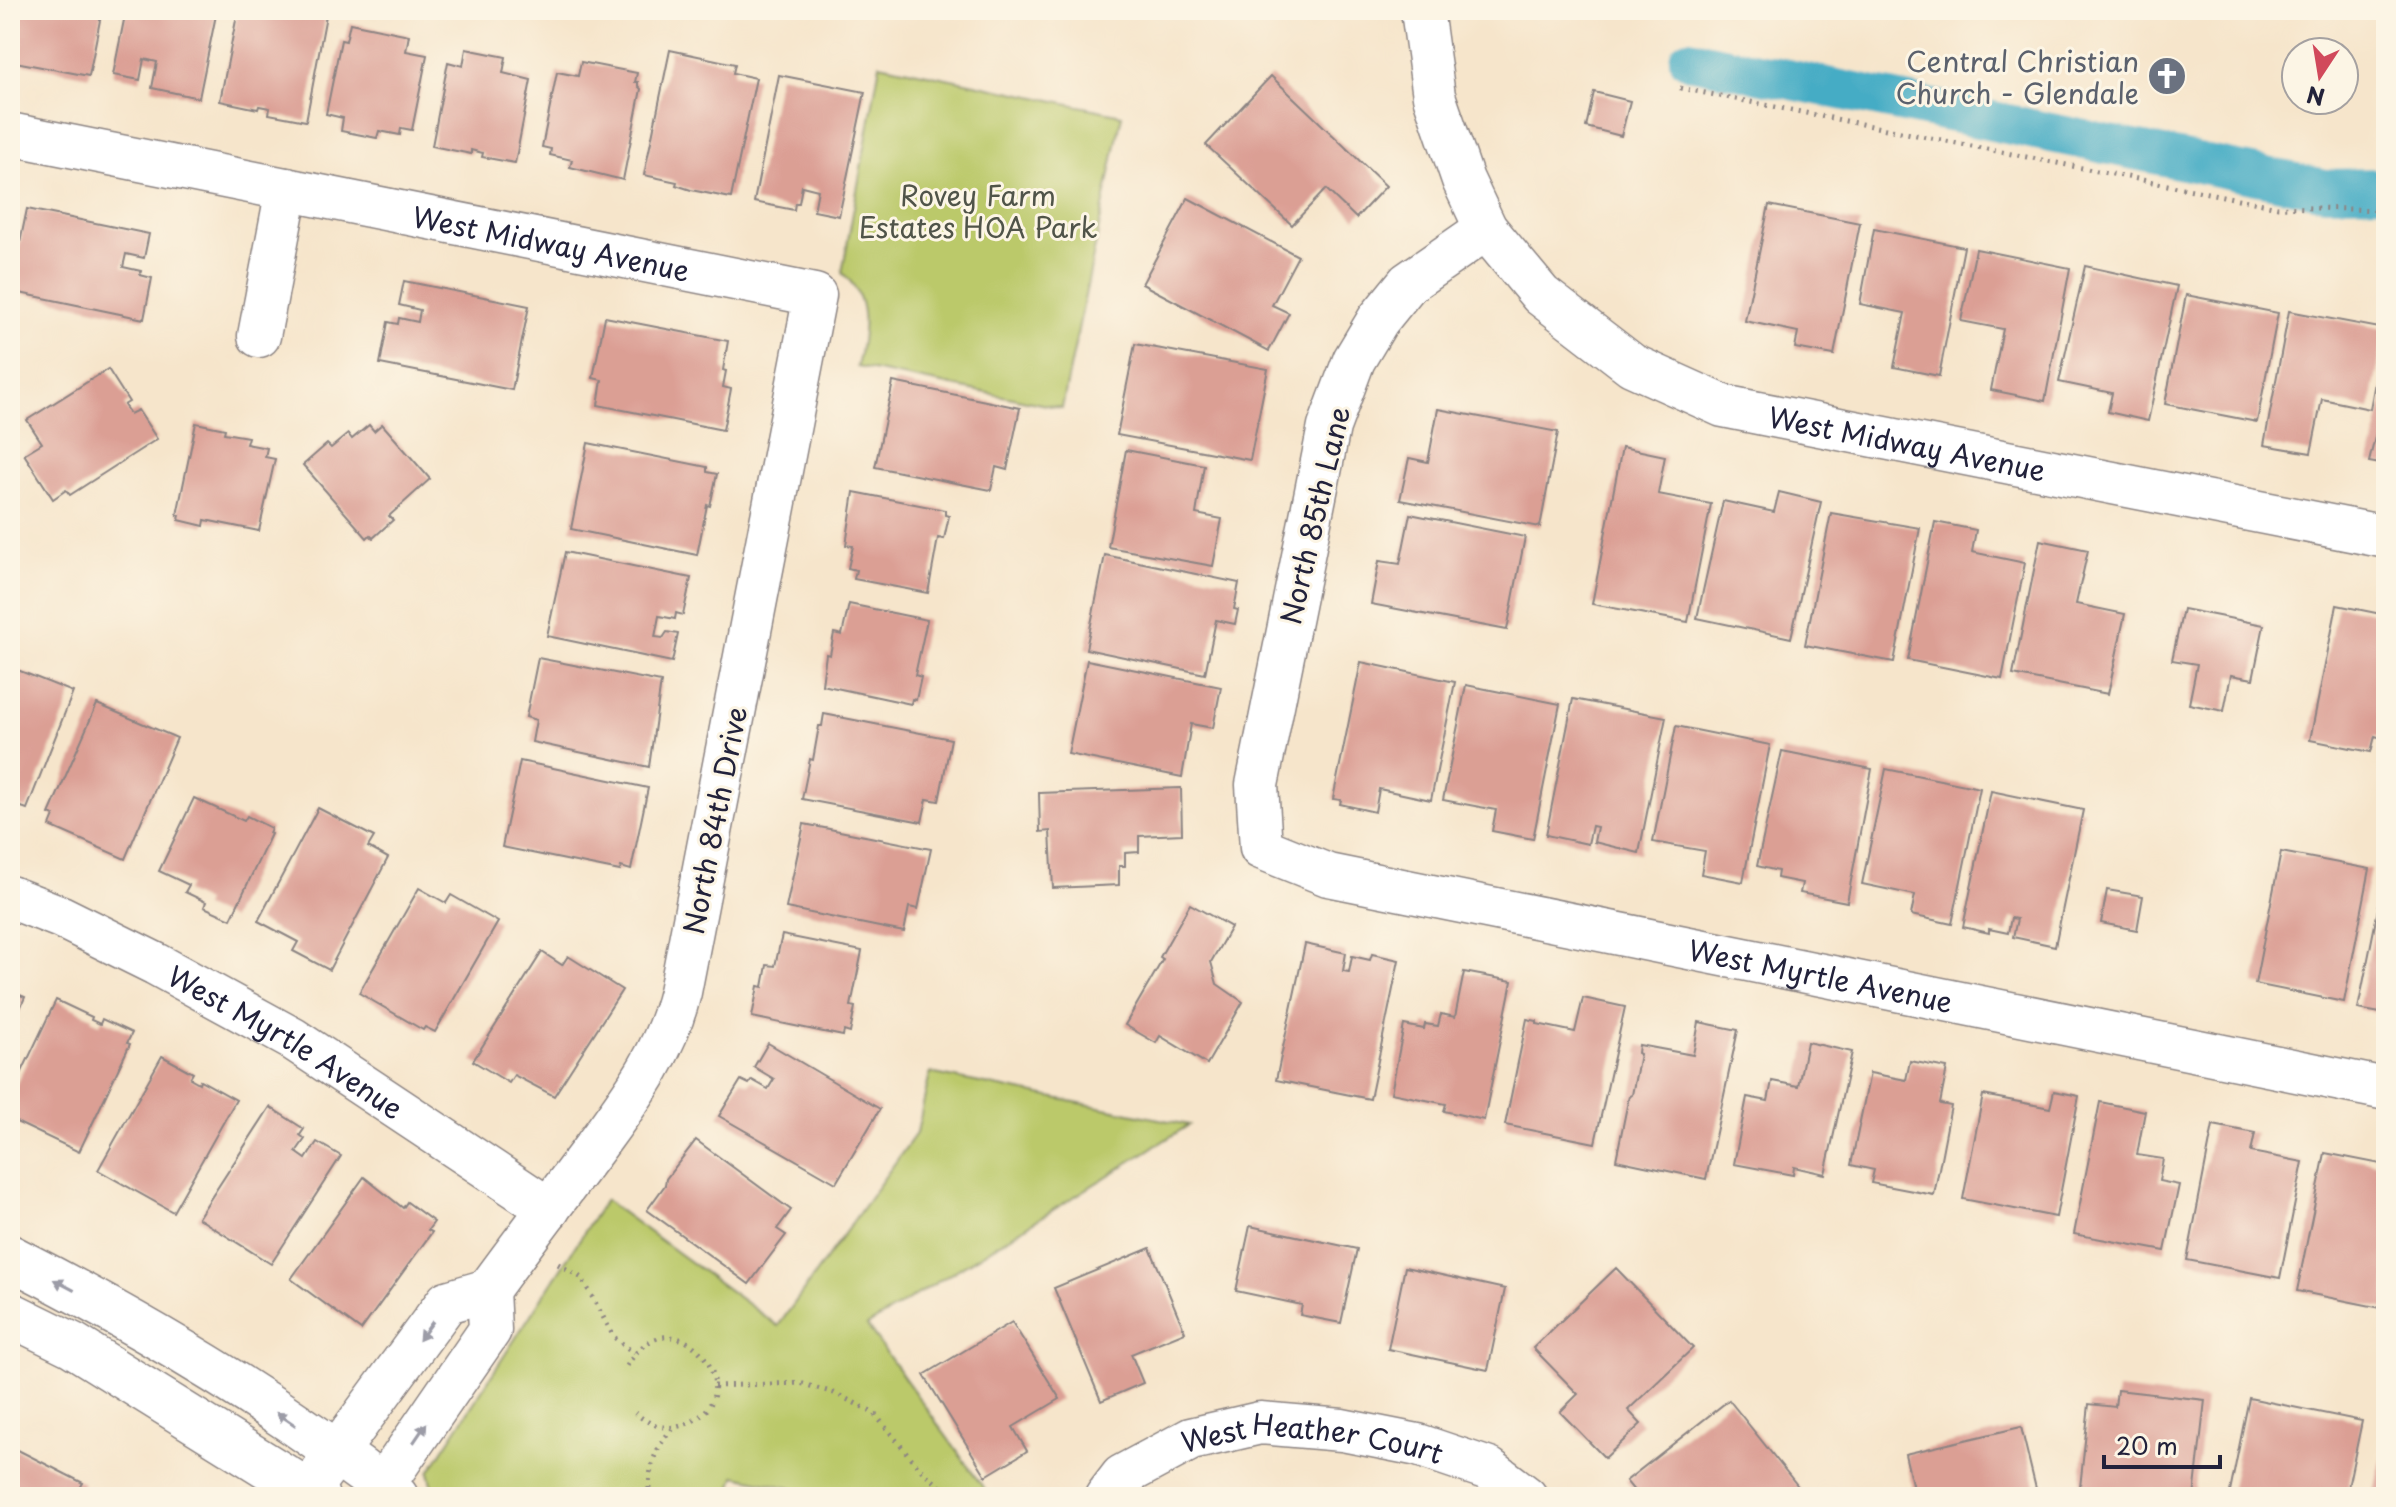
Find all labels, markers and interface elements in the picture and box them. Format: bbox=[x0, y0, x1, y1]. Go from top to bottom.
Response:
north arrow bbox=[2280, 36, 2360, 116]
place label: Central Christian Church - Glendale bbox=[1896, 39, 2139, 114]
church icon: Central Christian Church - Glendale bbox=[2146, 55, 2188, 97]
text: N bbox=[2304, 79, 2327, 115]
park label: Rovey Farm Estates HOA Park bbox=[858, 173, 1098, 248]
street label: West Midway Avenue bbox=[409, 194, 694, 291]
street label: West Midway Avenue bbox=[1765, 394, 2049, 491]
street label: North 85th Lane bbox=[1268, 402, 1360, 628]
street label: North 84th Drive bbox=[671, 702, 757, 938]
street label: West Myrtle Avenue bbox=[1685, 927, 1957, 1022]
street label: West Myrtle Avenue bbox=[161, 953, 413, 1128]
one-way arrow bbox=[53, 1279, 75, 1293]
one-way arrow bbox=[419, 1321, 434, 1342]
street label: West Heather Court bbox=[1176, 1401, 1450, 1474]
one-way arrow bbox=[276, 1412, 297, 1427]
scale bar bbox=[2104, 1419, 2220, 1469]
one-way arrow bbox=[412, 1422, 427, 1443]
text: 20 m bbox=[2116, 1427, 2178, 1463]

